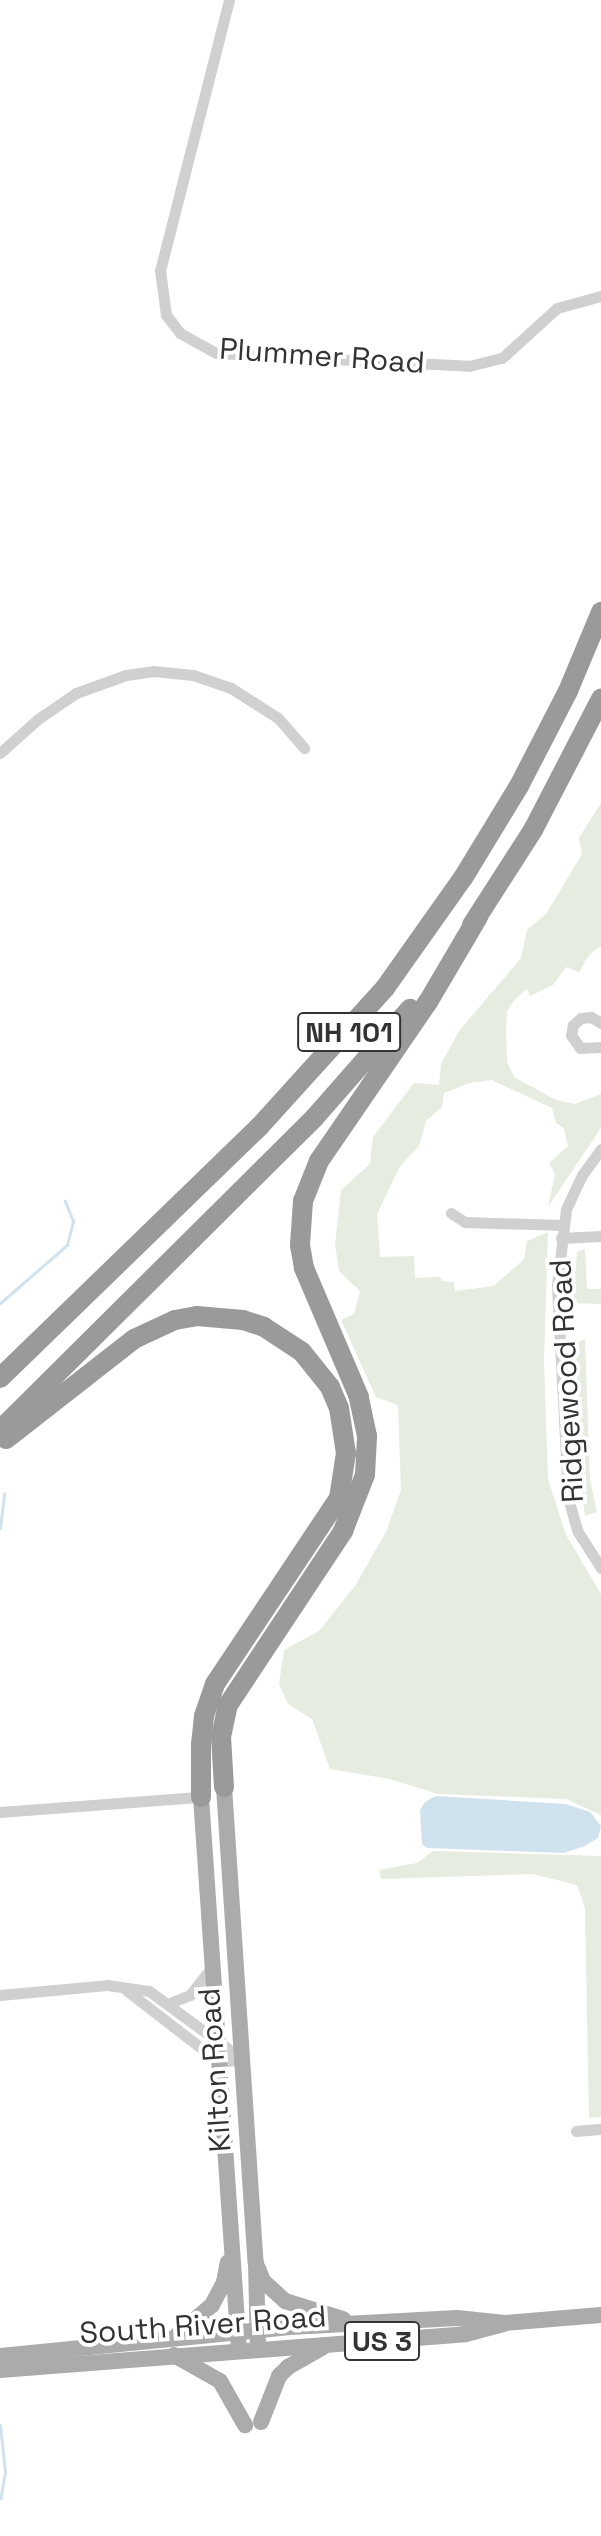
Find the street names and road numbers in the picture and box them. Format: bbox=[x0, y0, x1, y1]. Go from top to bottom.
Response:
street label: Plummer Road bbox=[218, 331, 426, 381]
road number: NH 101 bbox=[297, 1008, 401, 1056]
street label: Ridgewood Road bbox=[543, 1258, 591, 1504]
street label: Kilton Road bbox=[191, 1987, 239, 2153]
street label: South River Road bbox=[78, 2298, 328, 2352]
road number: US 3 bbox=[344, 2317, 420, 2365]

